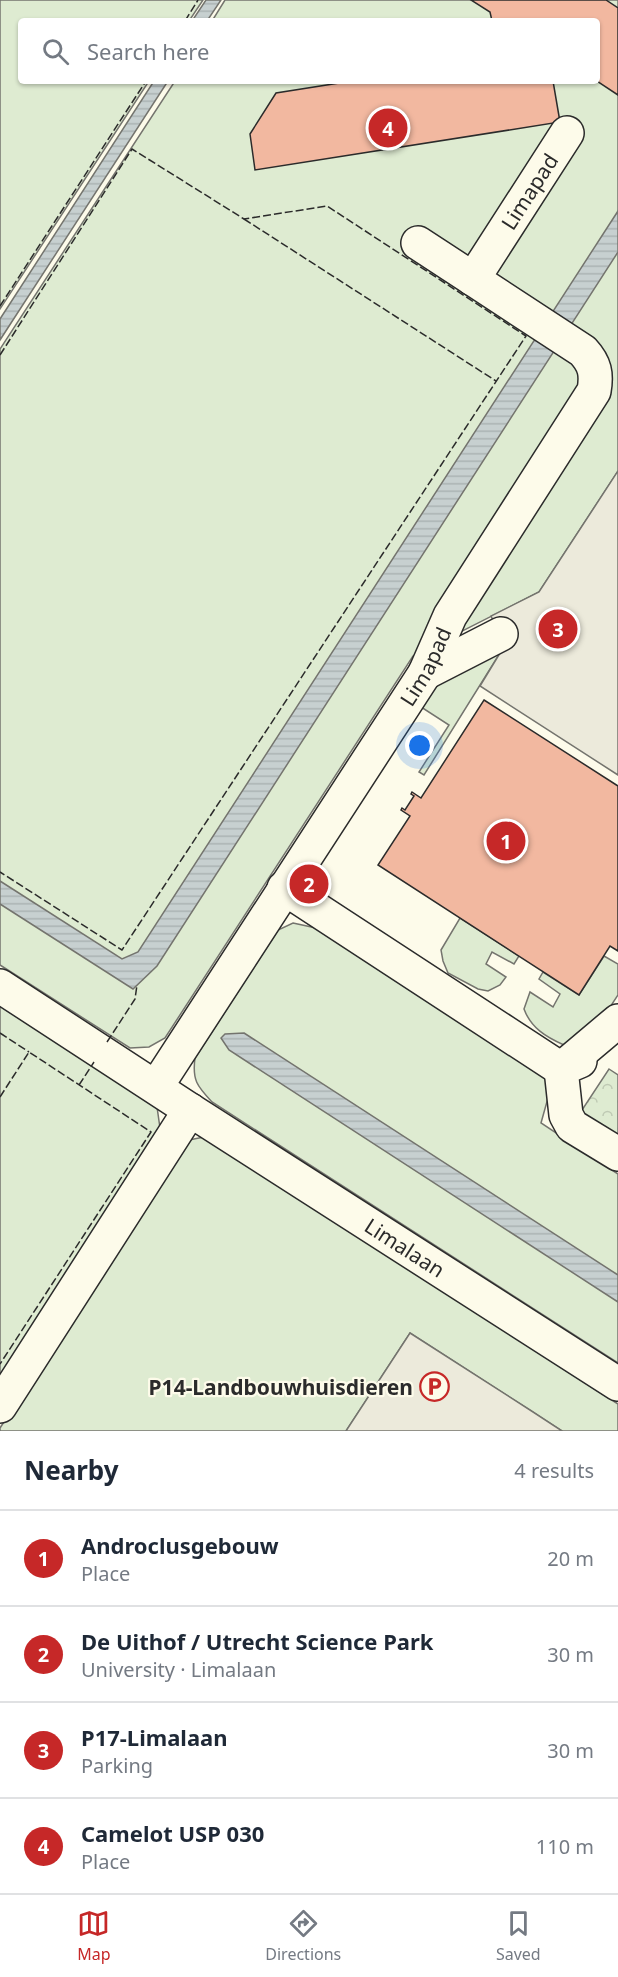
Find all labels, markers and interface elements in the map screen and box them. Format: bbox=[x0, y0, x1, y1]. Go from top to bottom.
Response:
search box bbox=[18, 18, 600, 84]
icon: search bbox=[39, 35, 72, 68]
text: Search here bbox=[87, 36, 209, 66]
pin: 4 bbox=[368, 106, 408, 150]
street label: Limapad bbox=[494, 148, 564, 235]
pin: 3 bbox=[538, 606, 578, 652]
street label: Limapad bbox=[393, 622, 458, 711]
your location bbox=[405, 731, 434, 760]
pin: 1 bbox=[486, 818, 526, 864]
pin: 2 bbox=[290, 862, 328, 906]
street label: Limalaan bbox=[359, 1212, 450, 1284]
parking icon: P14-Landbouwhuisdieren bbox=[418, 1371, 450, 1403]
place label: P14-Landbouwhuisdieren bbox=[149, 1373, 413, 1401]
text: Nearby bbox=[24, 1452, 119, 1488]
text: 4 results bbox=[514, 1457, 594, 1484]
text: Androclusgebouw bbox=[81, 1530, 279, 1560]
text: 1 bbox=[38, 1545, 49, 1572]
text: 20 m bbox=[547, 1545, 594, 1572]
text: Place bbox=[81, 1560, 130, 1587]
text: De Uithof / Utrecht Science Park bbox=[81, 1626, 434, 1656]
text: 2 bbox=[38, 1641, 49, 1668]
text: 30 m bbox=[547, 1641, 594, 1668]
text: University · Limalaan bbox=[81, 1656, 276, 1683]
text: P17-Limalaan bbox=[81, 1722, 228, 1752]
text: 3 bbox=[38, 1737, 49, 1764]
text: 30 m bbox=[547, 1737, 594, 1764]
text: Parking bbox=[81, 1752, 153, 1779]
text: Camelot USP 030 bbox=[81, 1818, 264, 1848]
text: 4 bbox=[38, 1833, 49, 1860]
text: 110 m bbox=[536, 1833, 594, 1860]
text: Place bbox=[81, 1848, 130, 1875]
tab: Map bbox=[77, 1907, 111, 1965]
tab: Directions bbox=[265, 1907, 341, 1965]
tab: Saved bbox=[496, 1907, 541, 1965]

